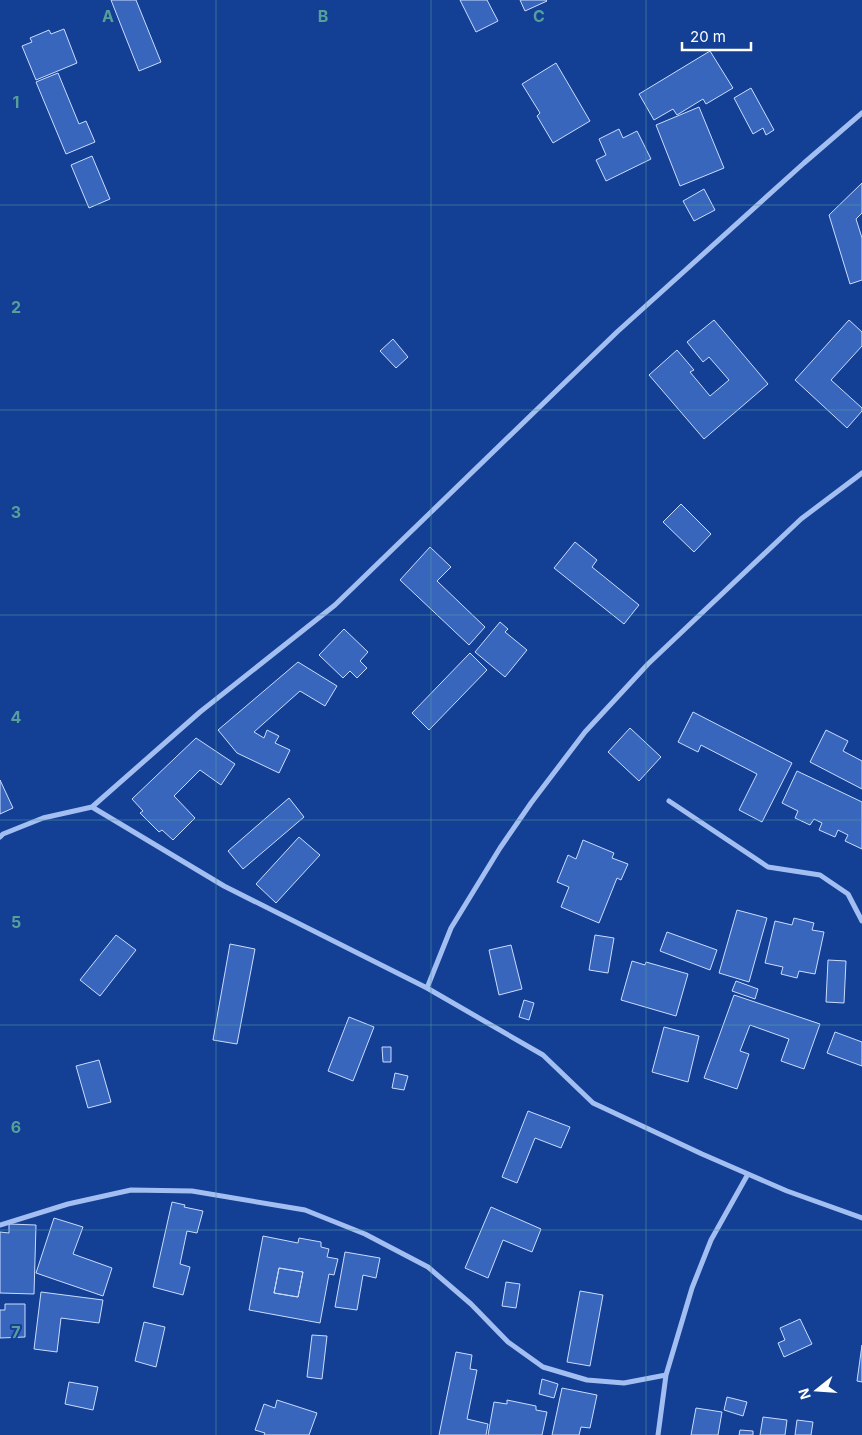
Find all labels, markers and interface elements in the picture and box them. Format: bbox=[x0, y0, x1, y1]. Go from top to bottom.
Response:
text: A bbox=[102, 6, 114, 26]
text: B bbox=[318, 6, 328, 26]
text: C bbox=[533, 6, 545, 26]
scale bar bbox=[682, 20, 751, 52]
text: 20 m bbox=[690, 27, 726, 46]
text: 1 bbox=[13, 92, 19, 112]
text: 2 bbox=[11, 297, 21, 317]
text: 3 bbox=[11, 502, 21, 522]
text: 4 bbox=[11, 707, 22, 727]
text: 5 bbox=[11, 912, 21, 932]
text: 6 bbox=[11, 1117, 21, 1137]
text: 7 bbox=[11, 1322, 21, 1342]
north arrow bbox=[792, 1365, 842, 1415]
text: N bbox=[794, 1386, 814, 1402]

